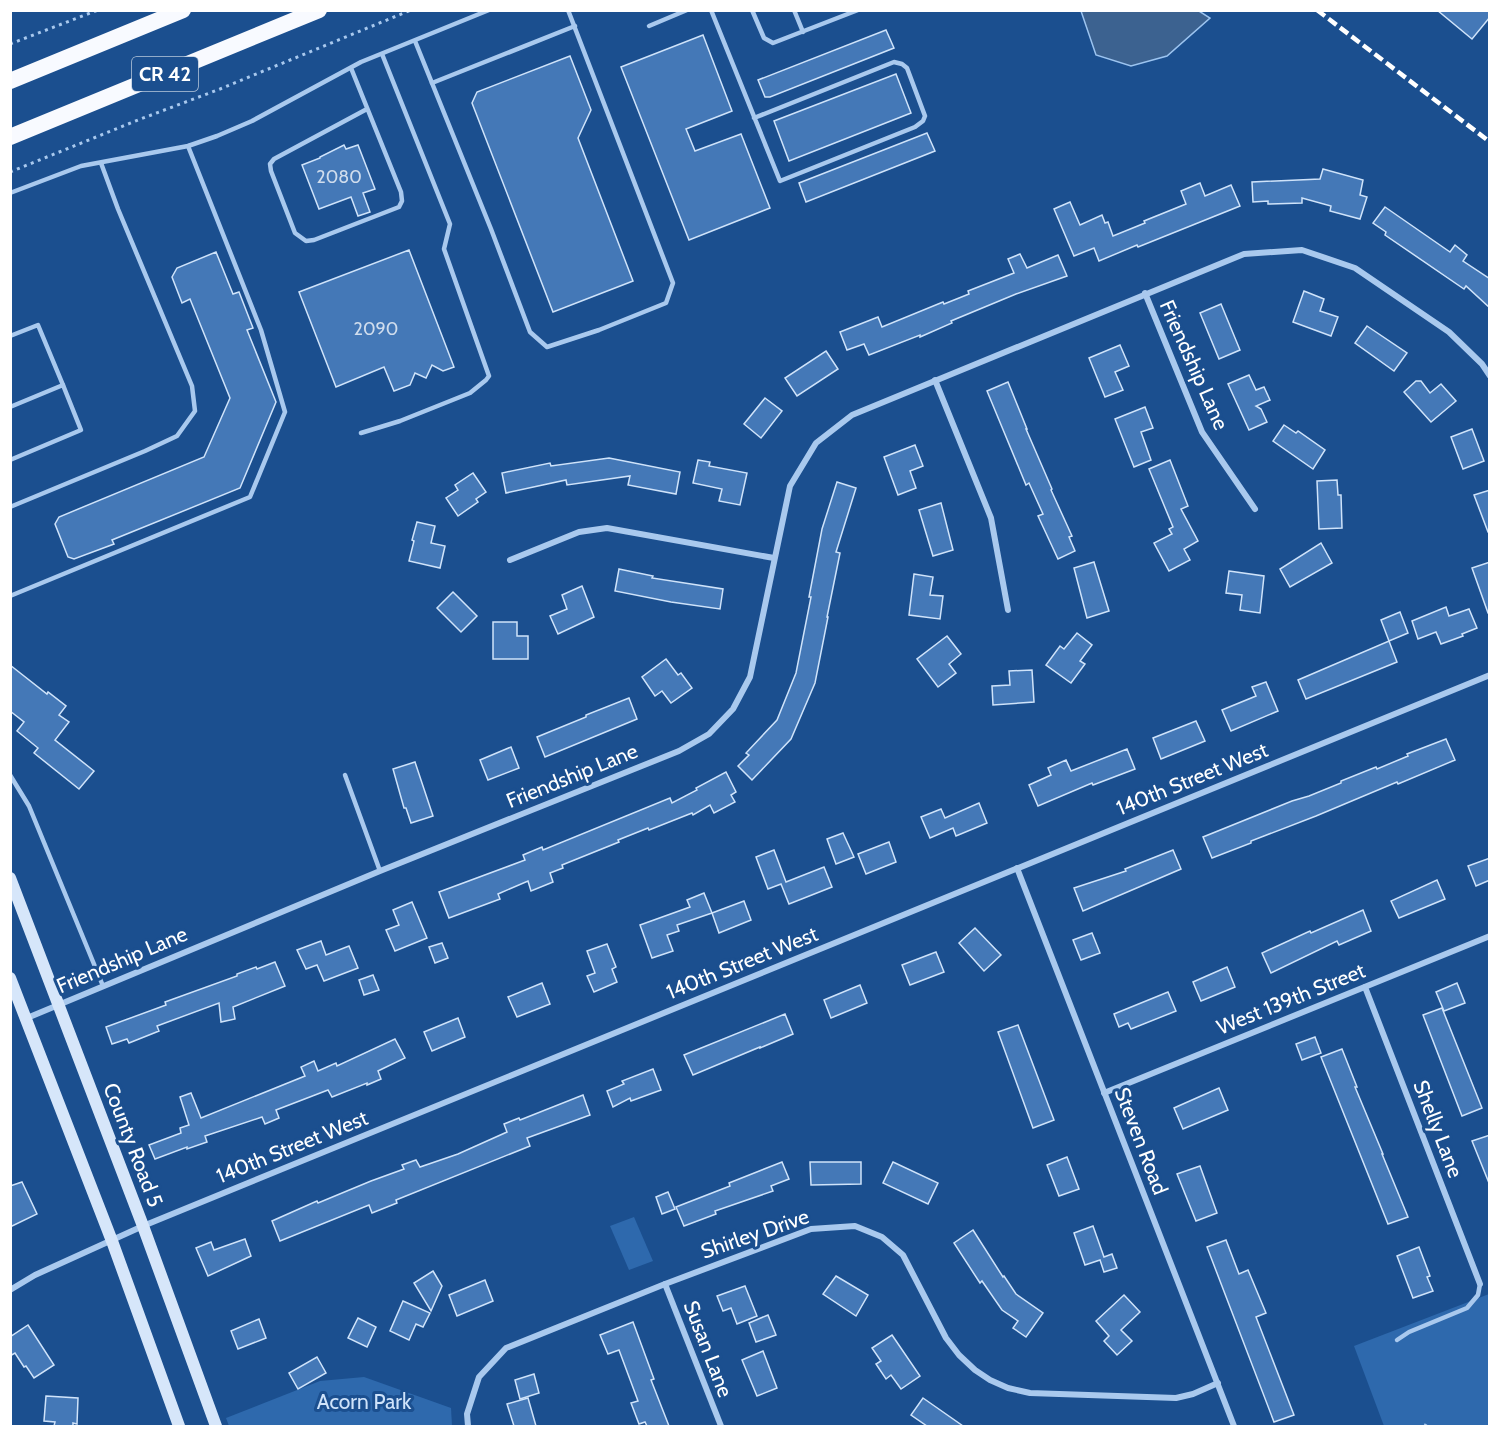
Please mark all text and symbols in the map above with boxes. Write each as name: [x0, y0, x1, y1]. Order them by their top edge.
road number: CR 42: [132, 57, 198, 91]
house number: 2080: [316, 166, 362, 188]
street label: Friendship Lane: [1155, 296, 1234, 434]
house number: 2090: [354, 318, 398, 340]
street label: 140th Street West: [1112, 737, 1271, 820]
street label: Friendship Lane: [503, 738, 641, 813]
street label: Friendship Lane: [53, 921, 191, 998]
street label: 140th Street West: [662, 921, 821, 1004]
street label: West 139th Street: [1213, 957, 1369, 1040]
street label: Shelly Lane: [1408, 1077, 1469, 1181]
street label: County Road 5: [98, 1079, 169, 1210]
street label: Steven Road: [1110, 1084, 1173, 1198]
street label: 140th Street West: [212, 1105, 371, 1188]
street label: Shirley Drive: [698, 1203, 812, 1264]
street label: Susan Lane: [679, 1297, 738, 1401]
park label: Acorn Park: [317, 1389, 412, 1414]

